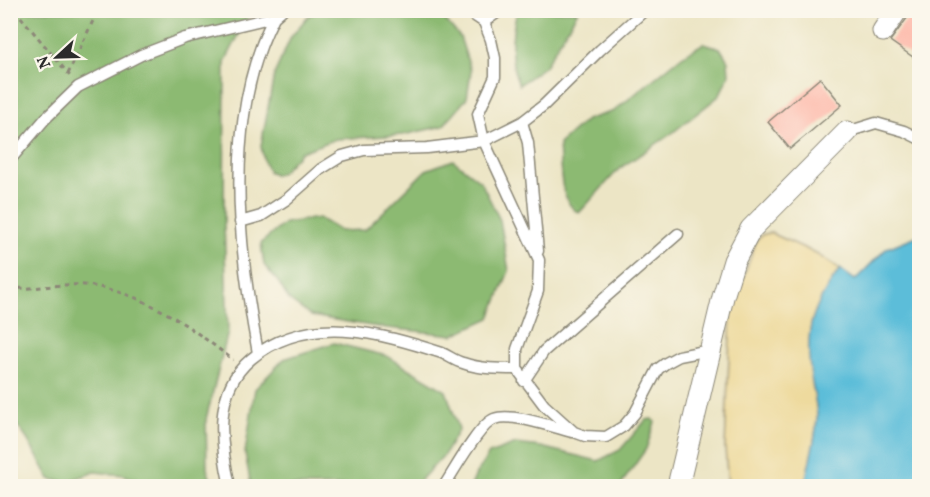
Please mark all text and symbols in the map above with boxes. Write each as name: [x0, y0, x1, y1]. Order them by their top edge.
north arrow: [27, 27, 87, 87]
text: N: [32, 52, 57, 71]

